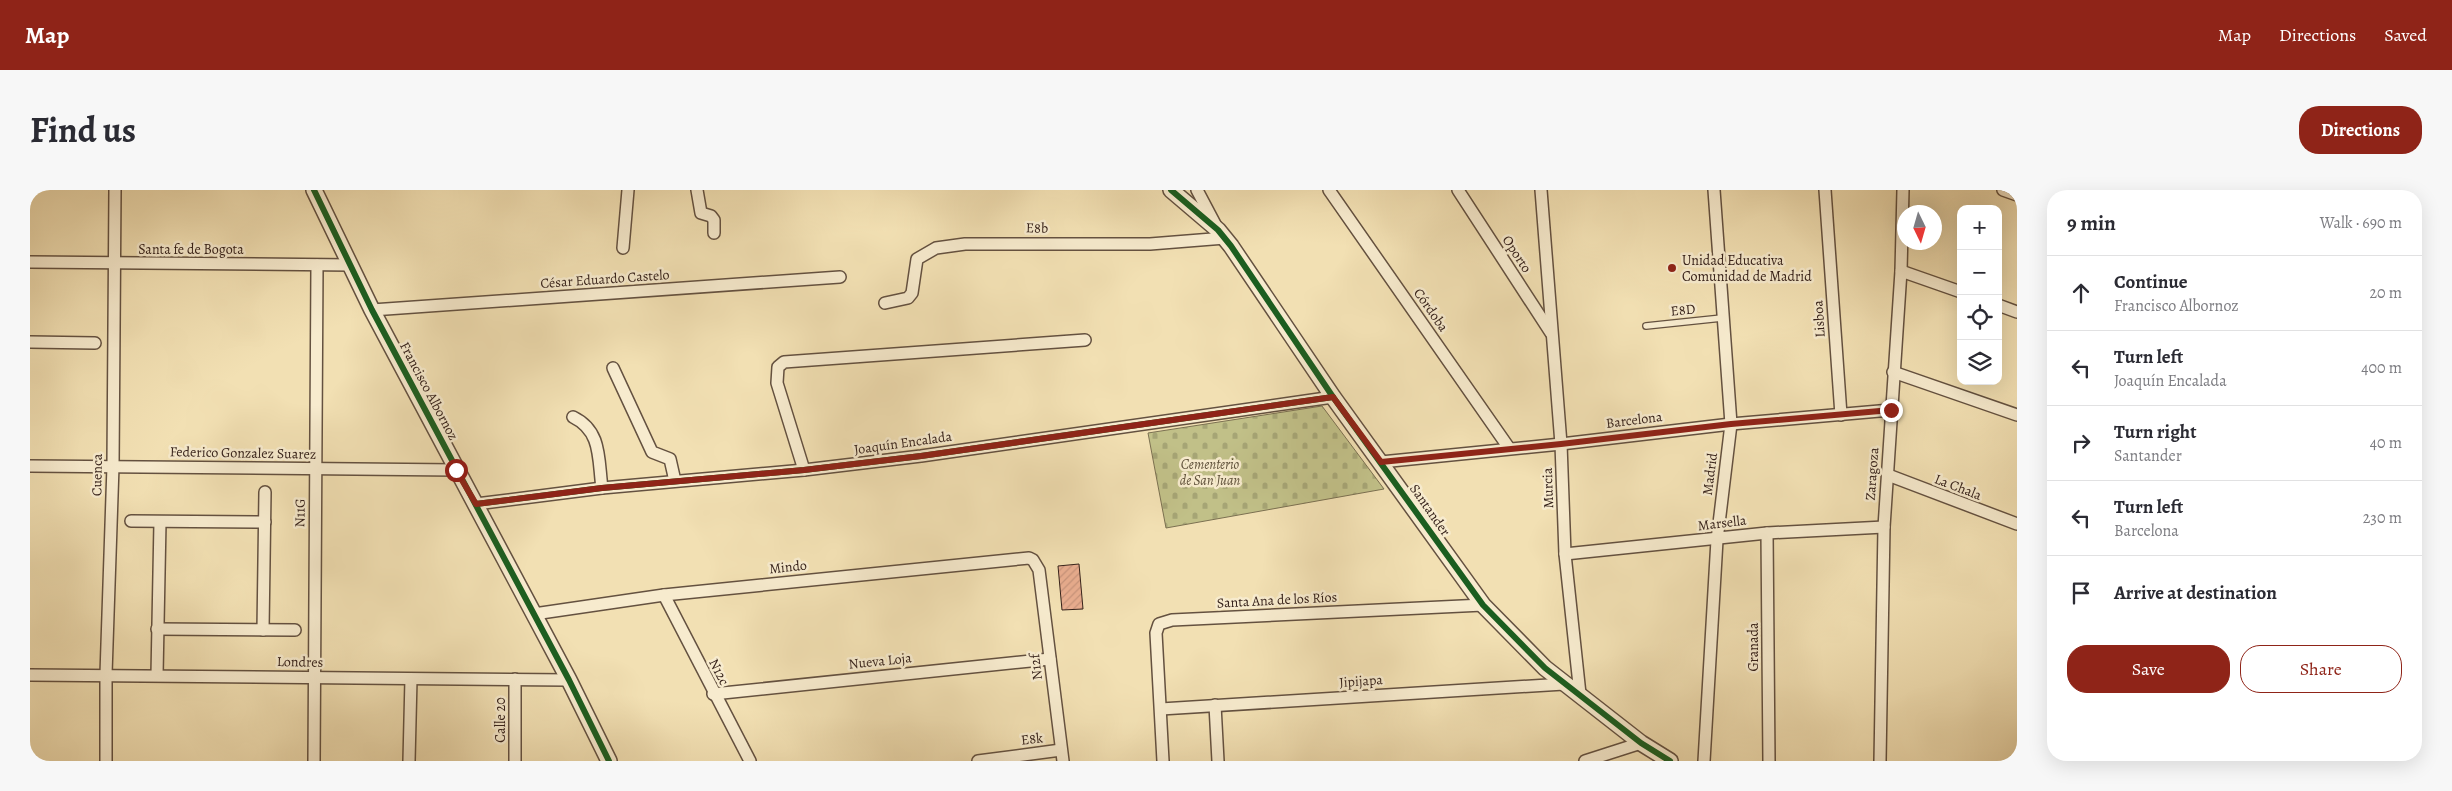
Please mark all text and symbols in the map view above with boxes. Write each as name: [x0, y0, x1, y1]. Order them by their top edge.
text: Map: [25, 19, 69, 51]
text: Map: [2218, 23, 2251, 47]
text: Directions: [2279, 23, 2356, 47]
text: Saved: [2384, 23, 2427, 47]
text: Find us: [30, 106, 136, 154]
button: Directions: [2299, 106, 2422, 154]
north arrow: [1897, 205, 1942, 250]
map controls: [1957, 205, 2002, 385]
button: +: [1957, 205, 2002, 250]
text: 9 min: [2067, 209, 2116, 237]
text: Walk · 690 m: [2320, 212, 2402, 234]
street label: E8b: [1026, 218, 1048, 238]
street label: Oporto: [1498, 232, 1536, 276]
street label: Santa fe de Bogota: [138, 240, 244, 259]
button: −: [1957, 250, 2002, 295]
place label: Unidad Educativa Comunidad de Madrid: [1682, 251, 1812, 286]
marker: Unidad Educativa Comunidad de Madrid: [1666, 262, 1678, 274]
street label: César Eduardo Castelo: [540, 265, 670, 293]
text: Continue: [2114, 269, 2188, 295]
icon: ahead: [2067, 279, 2095, 307]
text: 20 m: [2369, 282, 2402, 304]
street label: Córdoba: [1409, 285, 1453, 336]
button: locate: [1957, 295, 2002, 340]
text: Francisco Albornoz: [2114, 295, 2239, 317]
street label: E8D: [1670, 299, 1697, 321]
street label: Lisboa: [1808, 299, 1830, 338]
street label: Francisco Albornoz: [395, 338, 463, 444]
button: layers: [1957, 340, 2002, 385]
text: Turn left: [2114, 344, 2183, 370]
icon: left: [2067, 354, 2095, 382]
text: 400 m: [2361, 357, 2402, 379]
text: Joaquín Encalada: [2114, 370, 2227, 392]
route end: [1880, 399, 1903, 422]
street label: Barcelona: [1605, 407, 1664, 433]
text: Turn right: [2114, 419, 2196, 445]
street label: Joaquín Encalada: [853, 427, 954, 459]
icon: right: [2067, 429, 2095, 457]
text: 40 m: [2370, 432, 2402, 454]
street label: Federico Gonzalez Suarez: [170, 442, 316, 464]
text: Santander: [2114, 445, 2182, 467]
street label: Zaragoza: [1861, 446, 1883, 501]
street label: Madrid: [1698, 451, 1722, 496]
street label: Cuenca: [87, 453, 107, 496]
park label: Cementerio de San Juan: [1180, 455, 1240, 490]
route start: [445, 459, 468, 482]
street label: Murcia: [1538, 467, 1558, 509]
street label: La Chala: [1932, 469, 1985, 505]
street label: Santander: [1405, 480, 1455, 540]
text: Turn left: [2114, 494, 2183, 520]
street label: N11G: [290, 498, 310, 528]
icon: left: [2067, 504, 2095, 532]
text: 230 m: [2363, 507, 2402, 529]
street label: Marsella: [1697, 511, 1748, 535]
text: Barcelona: [2114, 520, 2179, 542]
street label: Mindo: [768, 556, 808, 578]
icon: arrive: [2067, 579, 2095, 607]
text: Arrive at destination: [2114, 580, 2277, 606]
street label: Santa Ana de los Ríos: [1216, 587, 1338, 613]
street label: Granada: [1744, 622, 1763, 672]
button: Save: [2067, 645, 2230, 693]
button: Share: [2240, 645, 2402, 693]
street label: Nueva Loja: [848, 648, 913, 674]
street label: N12f: [1025, 651, 1047, 681]
street label: Londres: [277, 652, 323, 672]
street label: N12c: [704, 655, 734, 689]
street label: Jipijapa: [1339, 670, 1384, 692]
street label: Calle 20: [491, 697, 510, 743]
street label: E8k: [1020, 728, 1044, 750]

